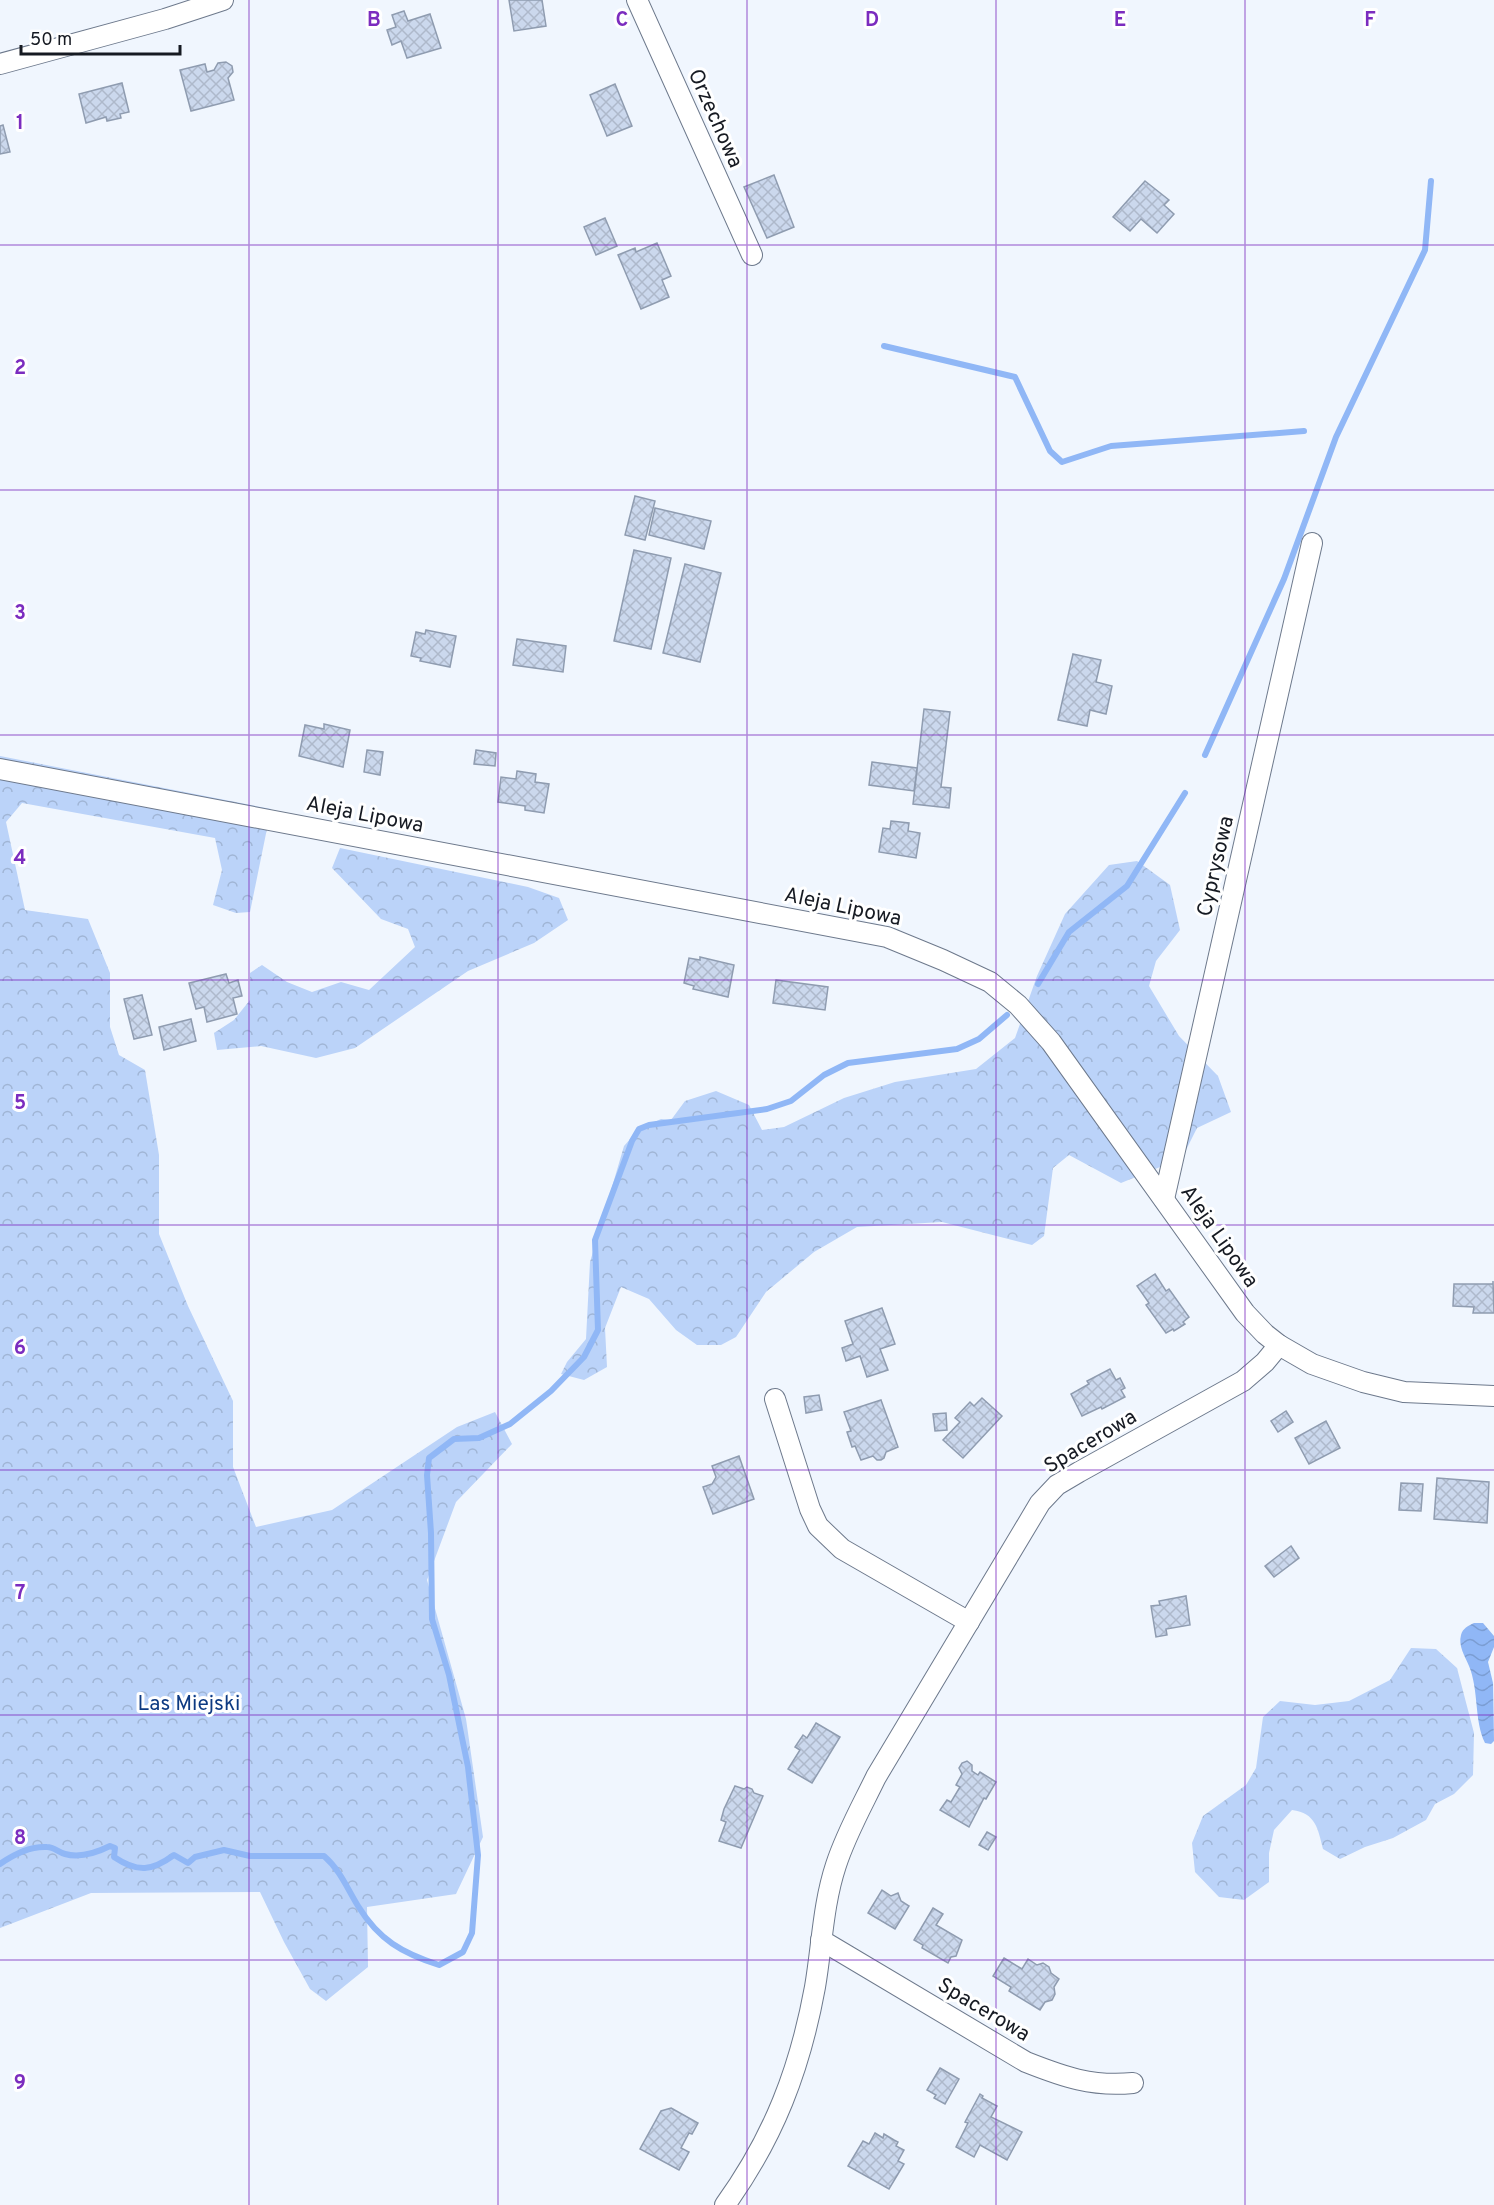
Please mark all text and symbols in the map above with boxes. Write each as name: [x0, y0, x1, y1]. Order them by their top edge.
text: B: [367, 8, 381, 34]
text: C: [616, 8, 628, 34]
text: D: [865, 8, 879, 34]
text: E: [1114, 8, 1126, 34]
text: F: [1364, 8, 1376, 34]
scale bar: [21, 18, 180, 56]
text: 50 m: [30, 29, 72, 52]
street label: Orzechowa: [681, 65, 748, 172]
text: 1: [16, 111, 24, 137]
text: 2: [14, 356, 26, 382]
text: 3: [14, 601, 26, 627]
street label: Aleja Lipowa: [304, 791, 426, 840]
street label: Cyprysowa: [1192, 813, 1241, 919]
text: 4: [14, 846, 26, 872]
street label: Aleja Lipowa: [782, 882, 904, 933]
text: 5: [14, 1091, 26, 1117]
street label: Aleja Lipowa: [1174, 1180, 1264, 1293]
text: 6: [14, 1336, 26, 1362]
street label: Spacerowa: [1040, 1404, 1142, 1480]
text: 7: [15, 1581, 25, 1607]
park label: Las Miejski: [138, 1691, 240, 1718]
text: 8: [14, 1826, 26, 1852]
street label: Spacerowa: [932, 1972, 1034, 2048]
text: 9: [14, 2071, 26, 2097]

